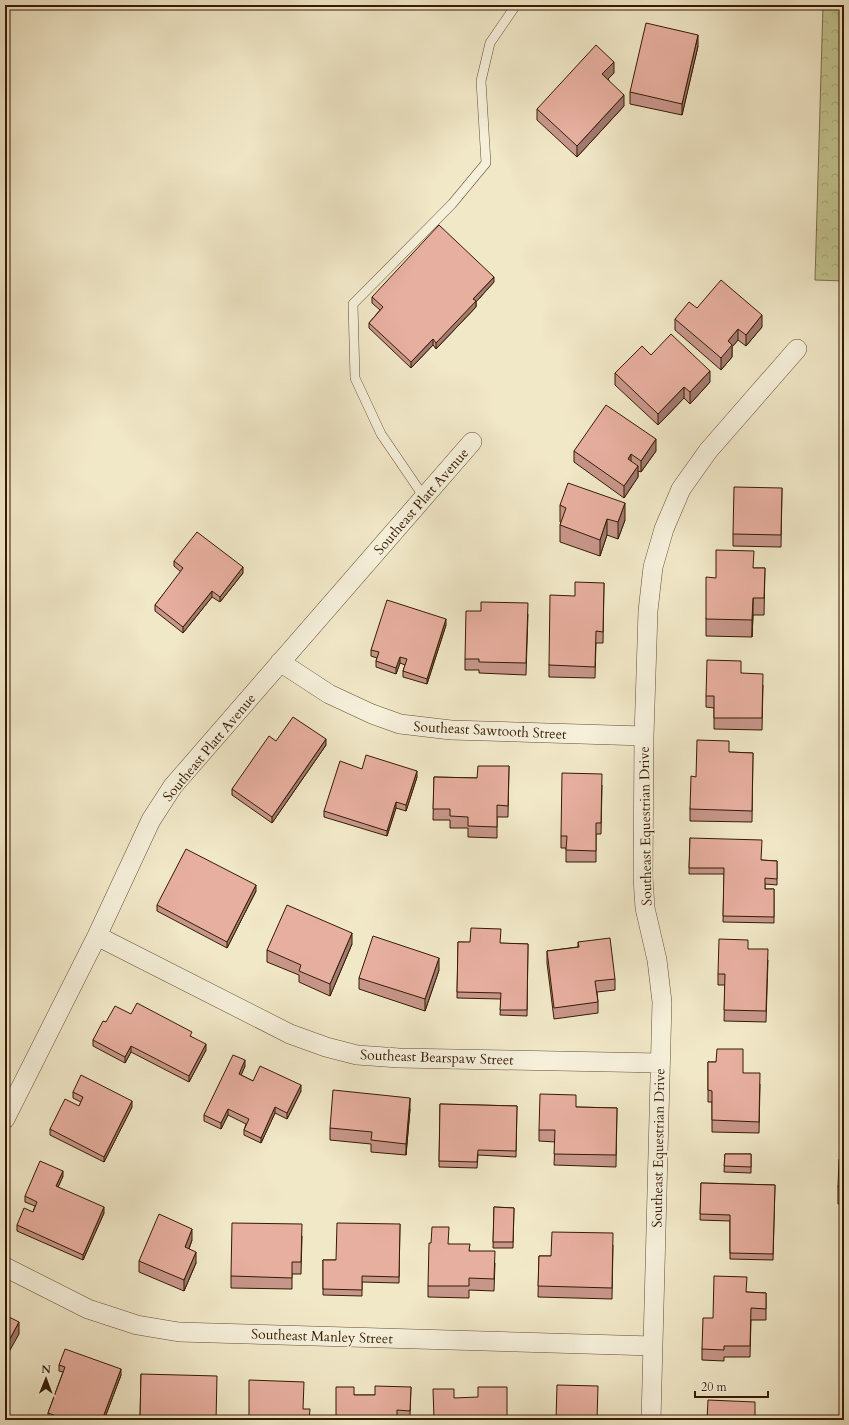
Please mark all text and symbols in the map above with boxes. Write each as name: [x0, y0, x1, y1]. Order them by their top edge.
street label: Southeast Platt Avenue: [370, 444, 473, 559]
street label: Southeast Platt Avenue: [159, 689, 260, 805]
street label: Southeast Sawtooth Street: [413, 717, 567, 744]
street label: Southeast Equestrian Drive: [635, 746, 656, 906]
street label: Southeast Bearspaw Street: [360, 1045, 515, 1070]
street label: Southeast Equestrian Drive: [648, 1068, 669, 1228]
street label: Southeast Manley Street: [251, 1325, 394, 1348]
north arrow: [26, 1359, 66, 1399]
text: N: [41, 1362, 52, 1377]
scale bar: [695, 1373, 768, 1399]
text: 20 m: [701, 1379, 728, 1395]

